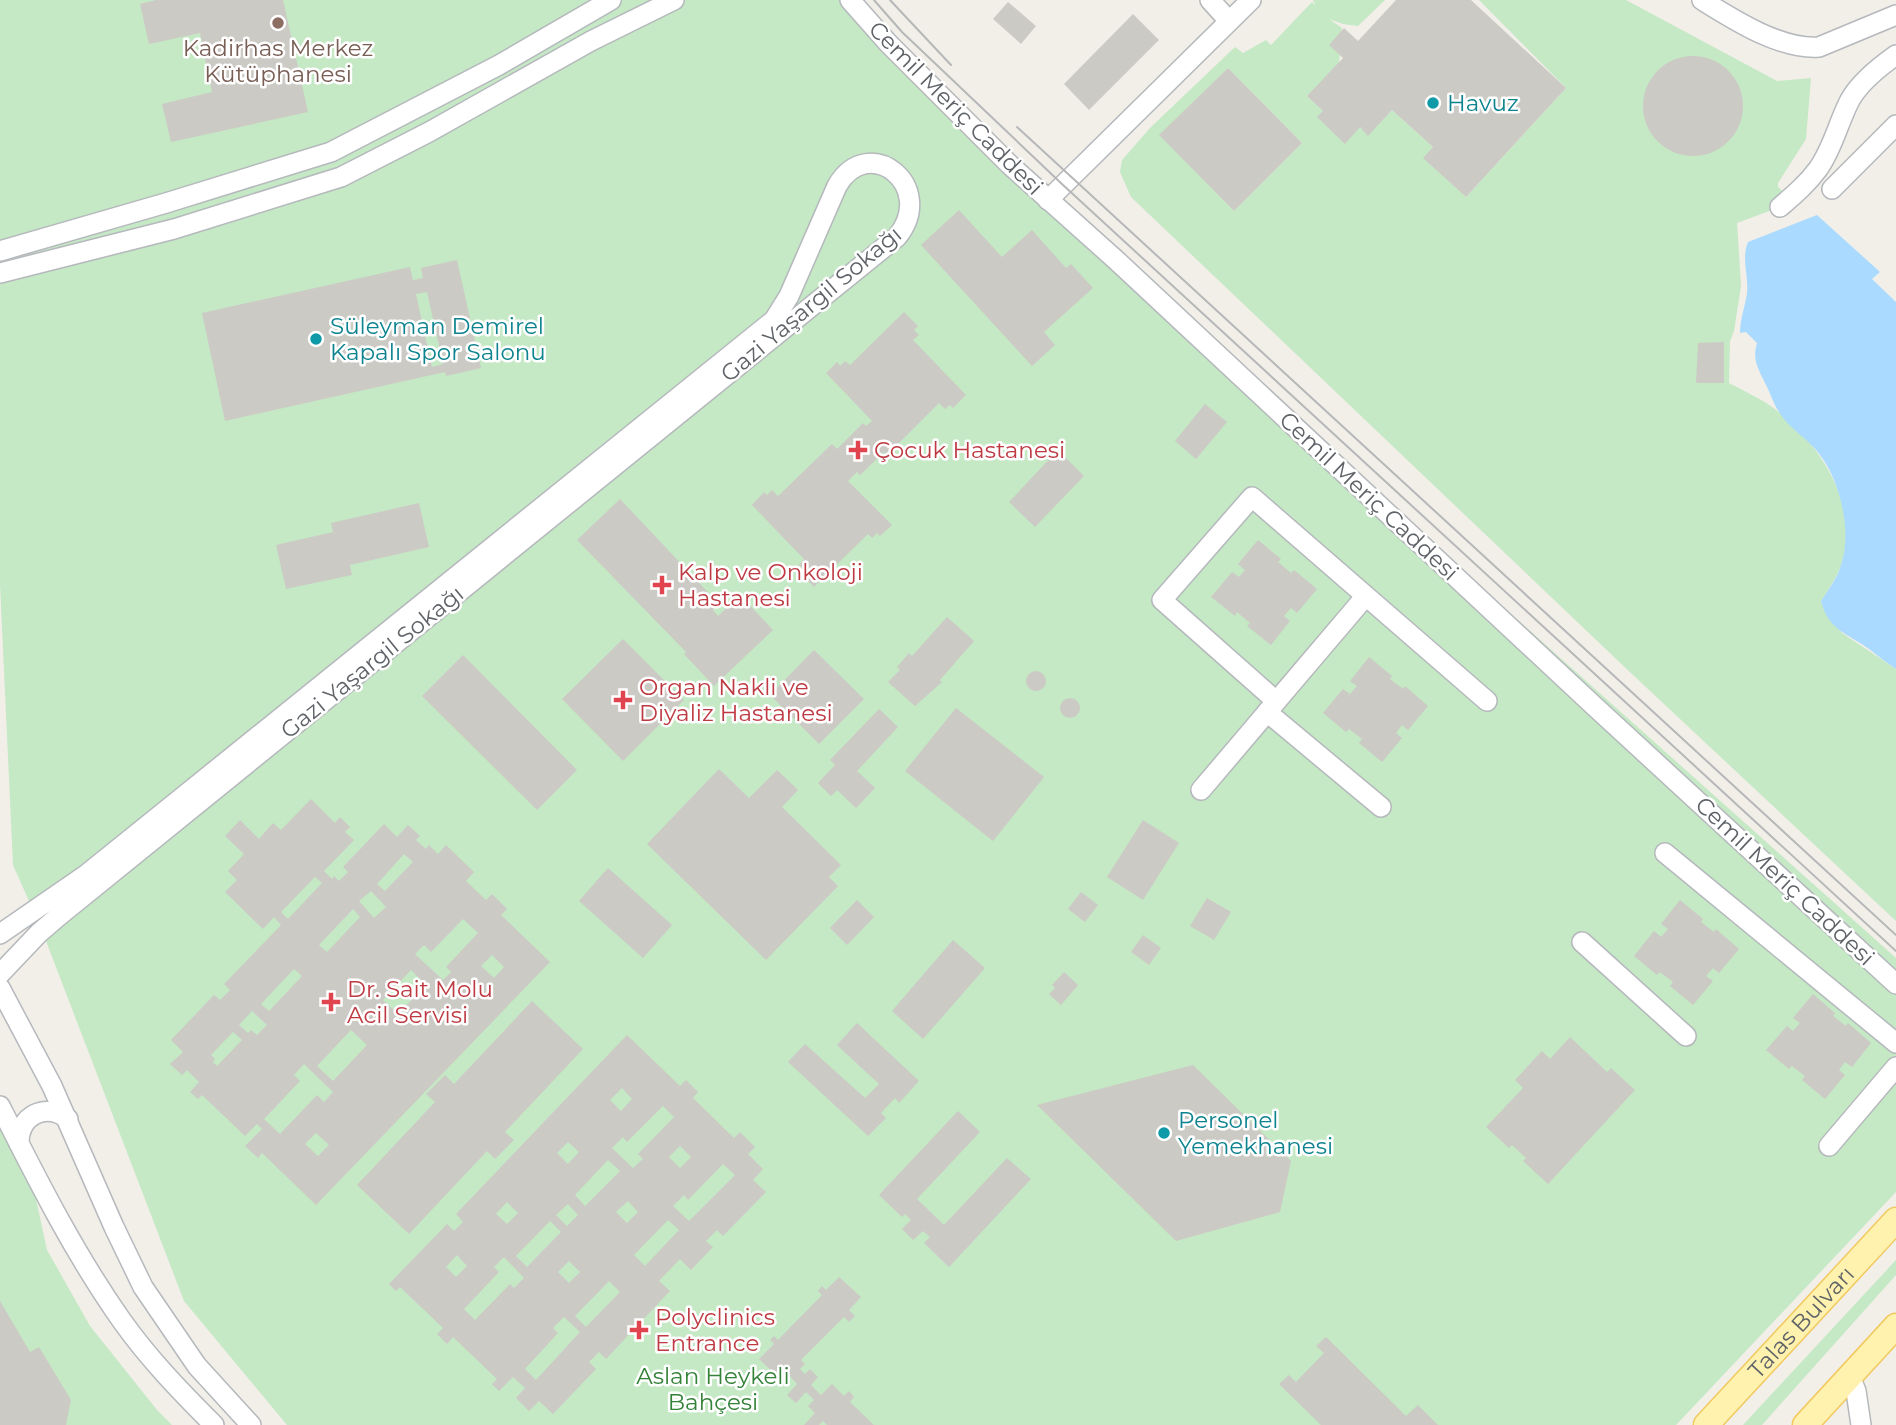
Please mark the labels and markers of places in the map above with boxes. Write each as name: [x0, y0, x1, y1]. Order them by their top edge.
marker: Kadirhas Merkez Kütüphanesi: [270, 15, 286, 31]
place label: Kadirhas Merkez Kütüphanesi: [183, 34, 373, 88]
place label: Havuz: [1447, 89, 1519, 117]
marker: Havuz: [1425, 95, 1441, 111]
place label: Süleyman Demirel Kapalı Spor Salonu: [330, 312, 546, 366]
marker: Süleyman Demirel Kapalı Spor Salonu: [308, 331, 324, 347]
place label: Çocuk Hastanesi: [874, 436, 1065, 464]
marker: Çocuk Hastanesi: [848, 440, 868, 460]
place label: Kalp ve Onkoloji Hastanesi: [678, 558, 863, 612]
marker: Kalp ve Onkoloji Hastanesi: [652, 575, 672, 595]
place label: Organ Nakli ve Diyaliz Hastanesi: [639, 673, 833, 727]
marker: Organ Nakli ve Diyaliz Hastanesi: [613, 690, 633, 710]
place label: Dr. Sait Molu Acil Servisi: [347, 975, 493, 1029]
marker: Dr. Sait Molu Acil Servisi: [321, 992, 341, 1012]
place label: Personel Yemekhanesi: [1178, 1106, 1333, 1160]
marker: Personel Yemekhanesi: [1156, 1125, 1172, 1141]
place label: Polyclinics Entrance: [655, 1303, 775, 1357]
marker: Polyclinics Entrance: [629, 1320, 649, 1340]

